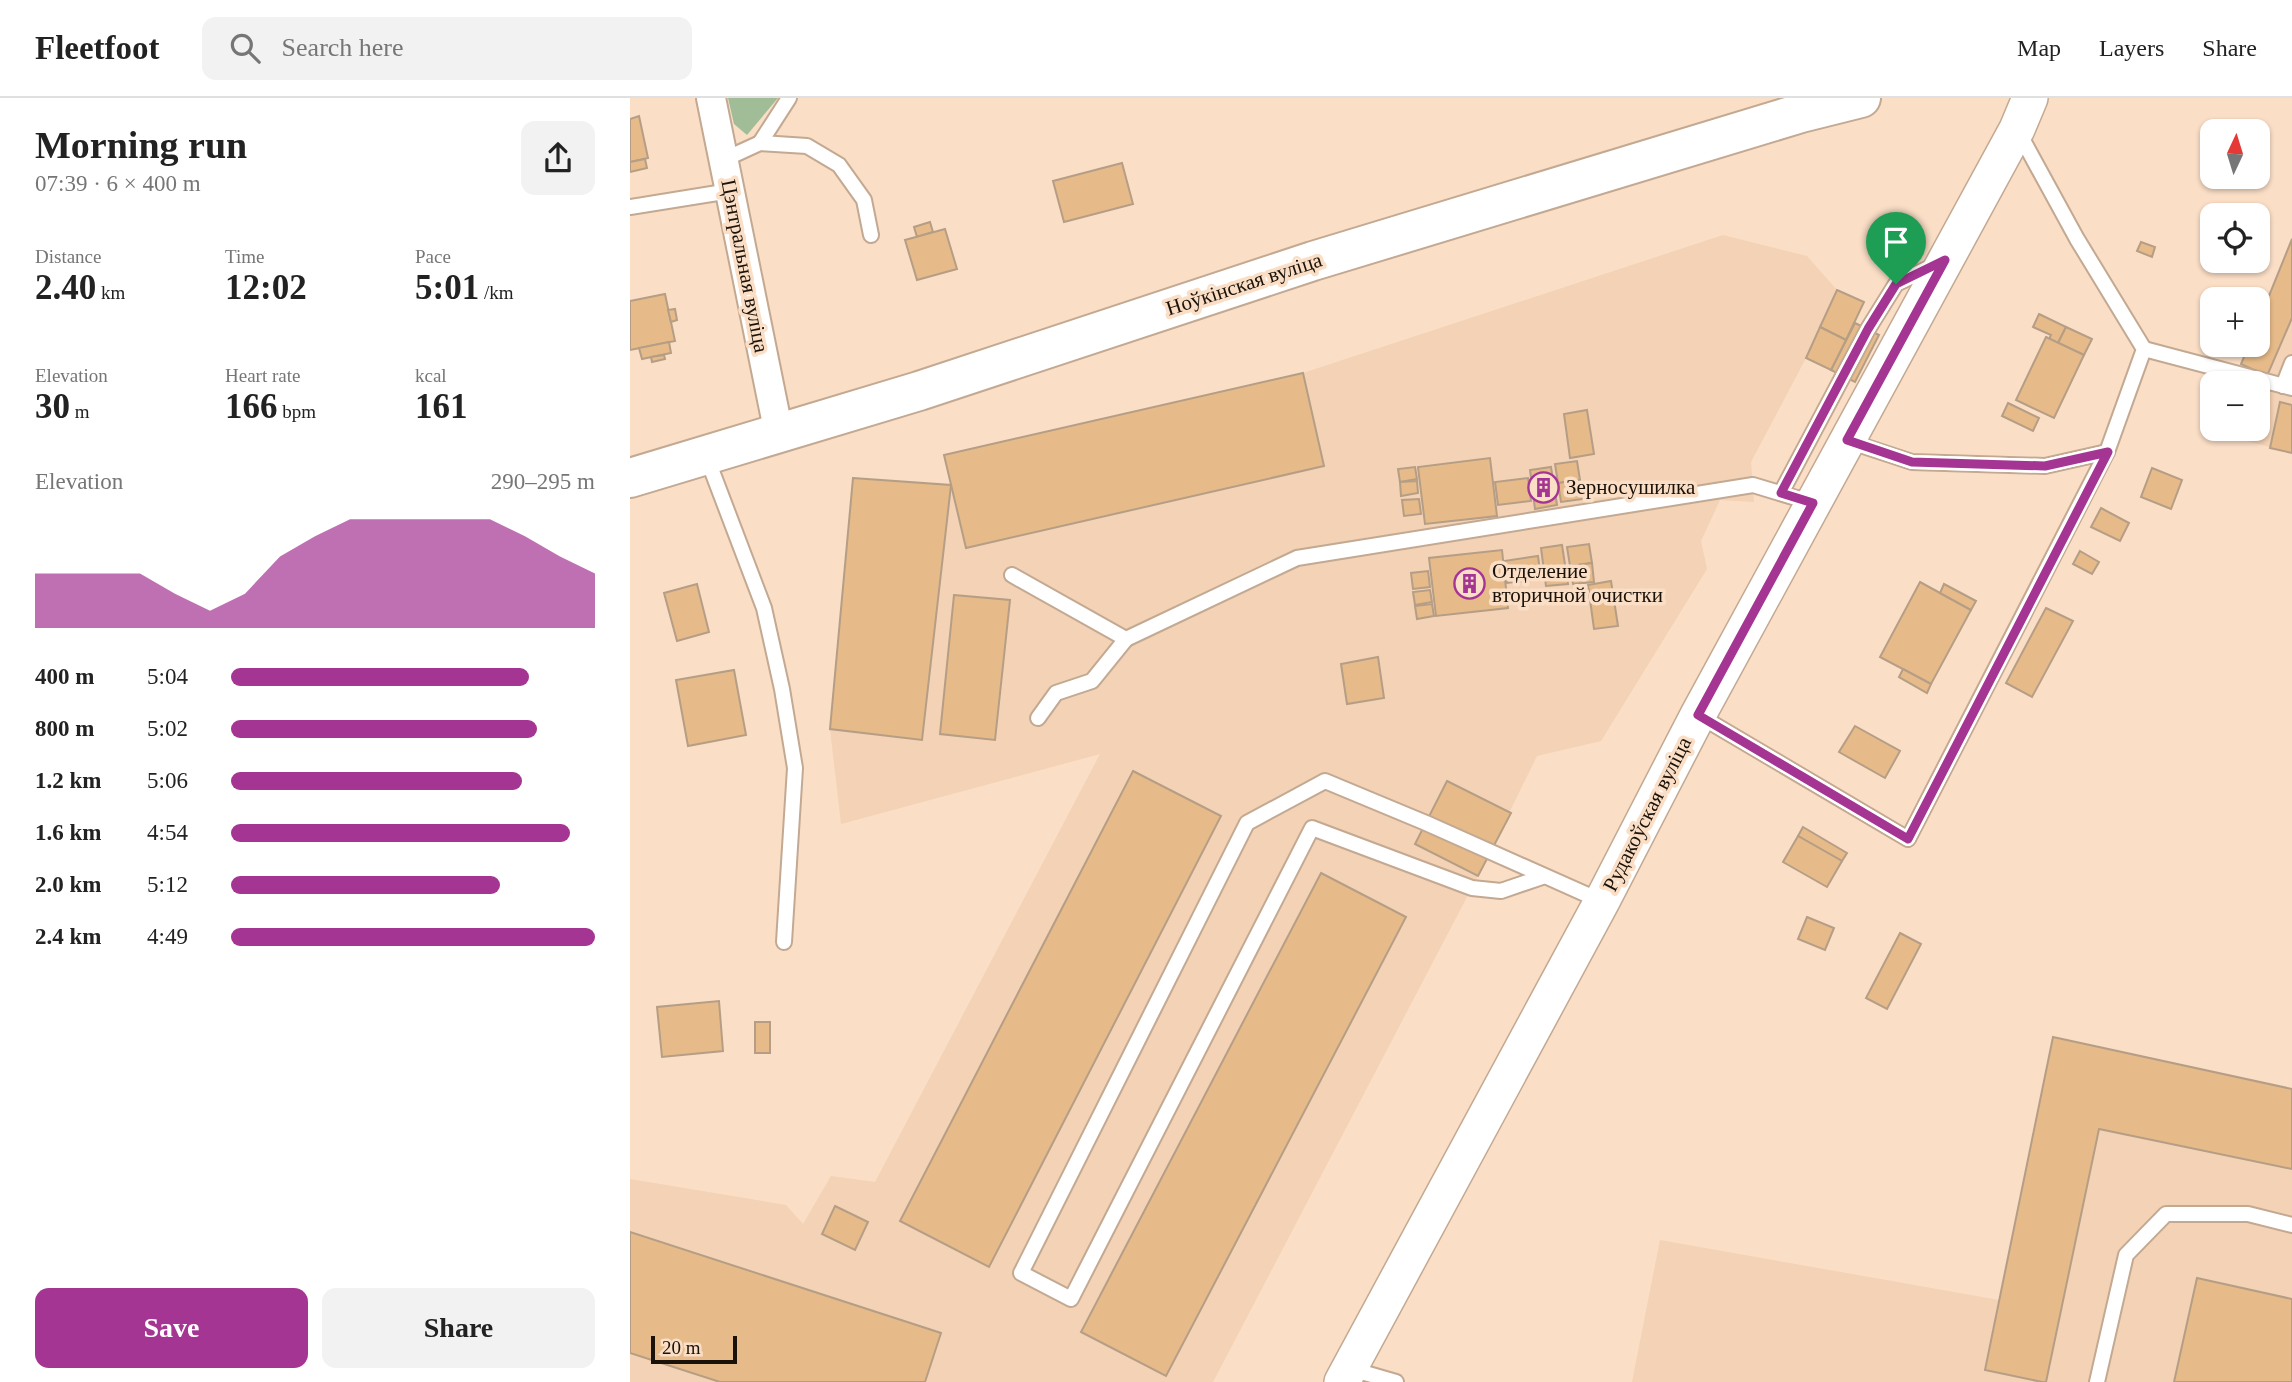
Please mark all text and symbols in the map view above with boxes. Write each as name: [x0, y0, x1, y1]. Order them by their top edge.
search box: [202, 17, 692, 80]
icon: search: [226, 29, 264, 67]
text: Fleetfoot: [35, 30, 160, 66]
text: Search here: [282, 33, 404, 62]
text: Map: [2017, 35, 2061, 61]
text: Layers: [2099, 35, 2164, 61]
text: Share: [2202, 35, 2257, 61]
north arrow: [2200, 119, 2270, 189]
map controls: [2200, 119, 2270, 441]
button: share: [521, 121, 595, 195]
text: Morning run: [35, 124, 247, 166]
text: 07:39 · 6 × 400 m: [35, 171, 201, 196]
street label: Цэнтральная вуліца: [716, 177, 774, 355]
button: locate: [2200, 203, 2270, 273]
pin: [1866, 212, 1926, 284]
icon: arrive: [1877, 223, 1915, 261]
text: Distance: [35, 246, 101, 267]
text: Time: [225, 246, 264, 267]
text: Pace: [415, 246, 451, 267]
street label: Ноўкінская вуліца: [1163, 247, 1326, 321]
text: 2.40: [35, 268, 96, 307]
text: 12:02: [225, 268, 307, 307]
text: 5:01: [415, 268, 479, 307]
text: km: [96, 282, 125, 303]
text: /km: [479, 282, 513, 303]
button: +: [2200, 287, 2270, 357]
text: Elevation: [35, 365, 108, 386]
text: Heart rate: [225, 365, 300, 386]
text: kcal: [415, 365, 447, 386]
button: −: [2200, 371, 2270, 441]
text: 30: [35, 387, 70, 426]
text: 166: [225, 387, 278, 426]
text: 161: [415, 387, 468, 426]
text: m: [70, 401, 90, 422]
text: bpm: [278, 401, 316, 422]
text: Elevation: [35, 469, 123, 494]
text: 290–295 m: [491, 469, 595, 494]
building icon: Зерносушилка: [1526, 470, 1560, 504]
place label: Зерносушилка: [1566, 475, 1696, 499]
place label: Отделение вторичной очистки: [1492, 559, 1663, 607]
building icon: Отделение вторичной очистки: [1452, 566, 1486, 600]
text: 400 m: [35, 664, 94, 689]
text: 5:04: [147, 664, 188, 689]
text: 800 m: [35, 716, 94, 741]
text: 5:02: [147, 716, 188, 741]
street label: Рудакоўская вуліца: [1598, 732, 1697, 895]
text: 1.2 km: [35, 768, 101, 793]
text: 5:06: [147, 768, 188, 793]
text: 1.6 km: [35, 820, 101, 845]
text: 4:54: [147, 820, 188, 845]
text: 2.0 km: [35, 872, 101, 897]
text: 5:12: [147, 872, 188, 897]
text: 2.4 km: [35, 924, 101, 949]
text: 4:49: [147, 924, 188, 949]
button: Save: [35, 1288, 308, 1368]
button: Share: [322, 1288, 595, 1368]
scale bar: [651, 1333, 737, 1365]
text: 20 m: [662, 1337, 701, 1358]

